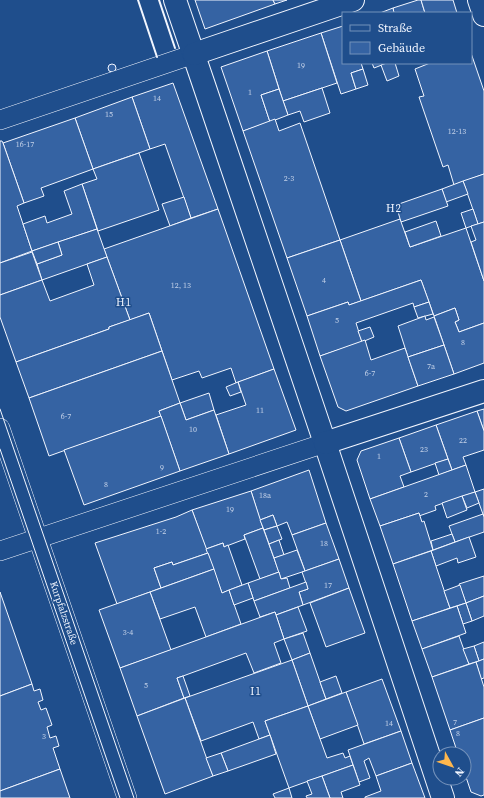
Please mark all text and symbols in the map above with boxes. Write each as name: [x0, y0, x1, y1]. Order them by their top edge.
legend: [342, 12, 472, 64]
text: Straße: [378, 20, 412, 36]
text: Gebäude: [378, 40, 425, 56]
house number: 19: [297, 60, 305, 71]
house number: 1: [248, 87, 252, 98]
house number: 14: [153, 93, 161, 104]
house number: 15: [105, 109, 113, 120]
house number: 12-13: [448, 126, 466, 137]
house number: 16-17: [16, 139, 34, 150]
house number: 2-3: [284, 173, 294, 184]
district label: H2: [386, 201, 402, 216]
house number: 4: [322, 275, 326, 286]
house number: 12, 13: [171, 280, 191, 291]
district label: H1: [116, 295, 132, 310]
house number: 5: [335, 315, 339, 326]
house number: 8: [461, 337, 465, 348]
house number: 7a: [427, 361, 436, 372]
house number: 6-7: [365, 368, 375, 379]
house number: 11: [256, 405, 264, 416]
house number: 6-7: [61, 411, 71, 422]
house number: 10: [189, 424, 197, 435]
house number: 22: [459, 435, 467, 446]
house number: 23: [420, 444, 428, 455]
house number: 1: [377, 451, 381, 462]
house number: 9: [160, 462, 164, 473]
house number: 8: [104, 479, 108, 490]
house number: 2: [424, 489, 428, 500]
house number: 18a: [259, 490, 272, 501]
house number: 19: [226, 504, 234, 515]
house number: 1-2: [156, 526, 166, 537]
house number: 18: [320, 538, 328, 549]
street label: Kurpfalzstraße: [47, 580, 81, 646]
house number: 17: [324, 580, 332, 591]
house number: 3-4: [123, 627, 133, 638]
house number: 5: [144, 680, 148, 691]
district label: I1: [250, 684, 262, 699]
house number: 7: [453, 717, 457, 728]
house number: 14: [385, 718, 393, 729]
house number: 8: [456, 728, 460, 739]
house number: 3: [42, 731, 46, 742]
north arrow: [432, 746, 472, 786]
text: N: [451, 764, 468, 780]

